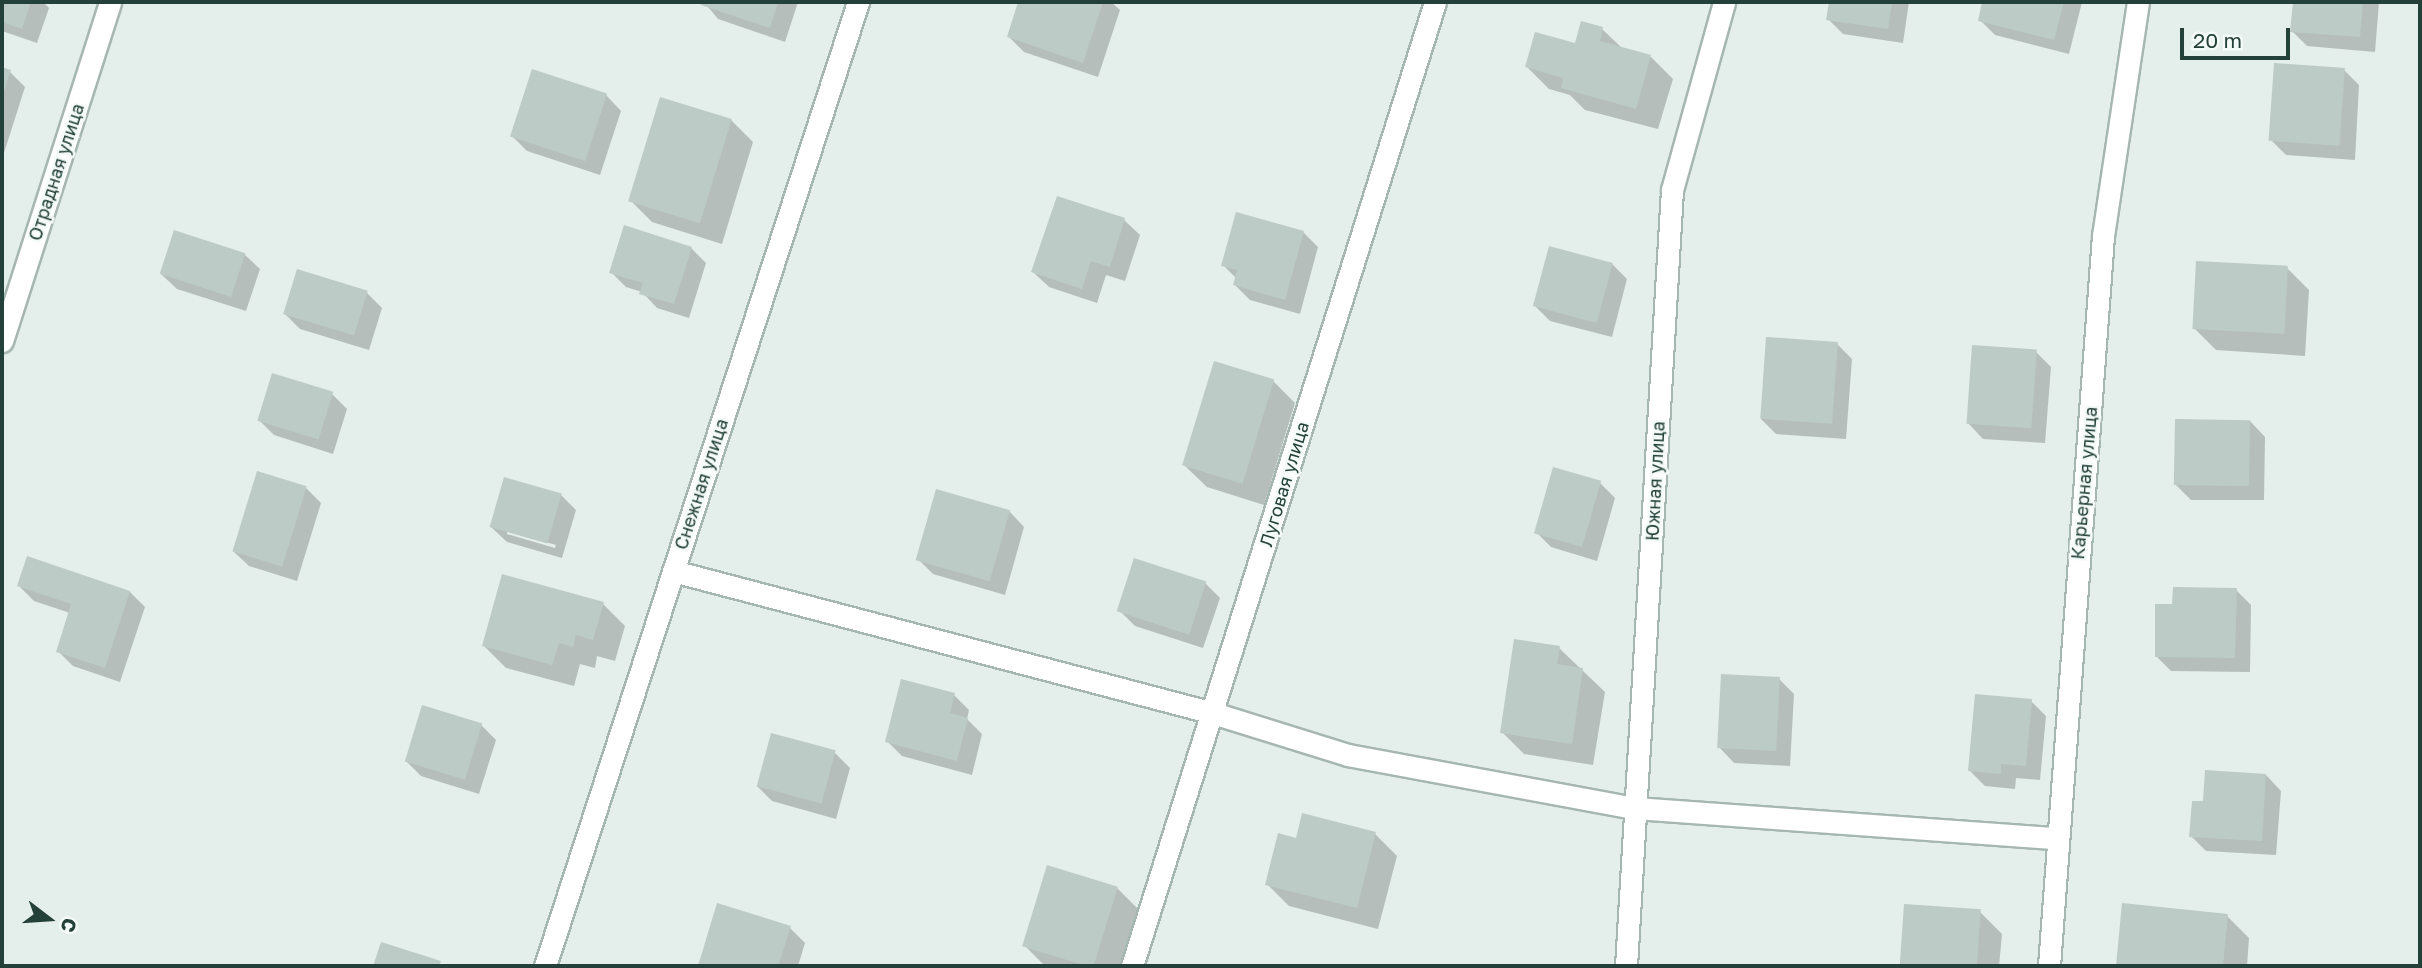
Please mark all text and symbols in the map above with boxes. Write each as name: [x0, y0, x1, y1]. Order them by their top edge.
scale bar: [2184, 14, 2294, 58]
text: 20 m: [2193, 27, 2242, 53]
street label: Отрадная улица: [24, 101, 88, 243]
street label: Карьерная улица: [2067, 406, 2101, 560]
street label: Снежная улица: [670, 416, 732, 552]
street label: Луговая улица: [1255, 419, 1313, 549]
street label: Южная улица: [1641, 421, 1669, 541]
north arrow: [14, 884, 84, 954]
text: С: [57, 915, 83, 935]

